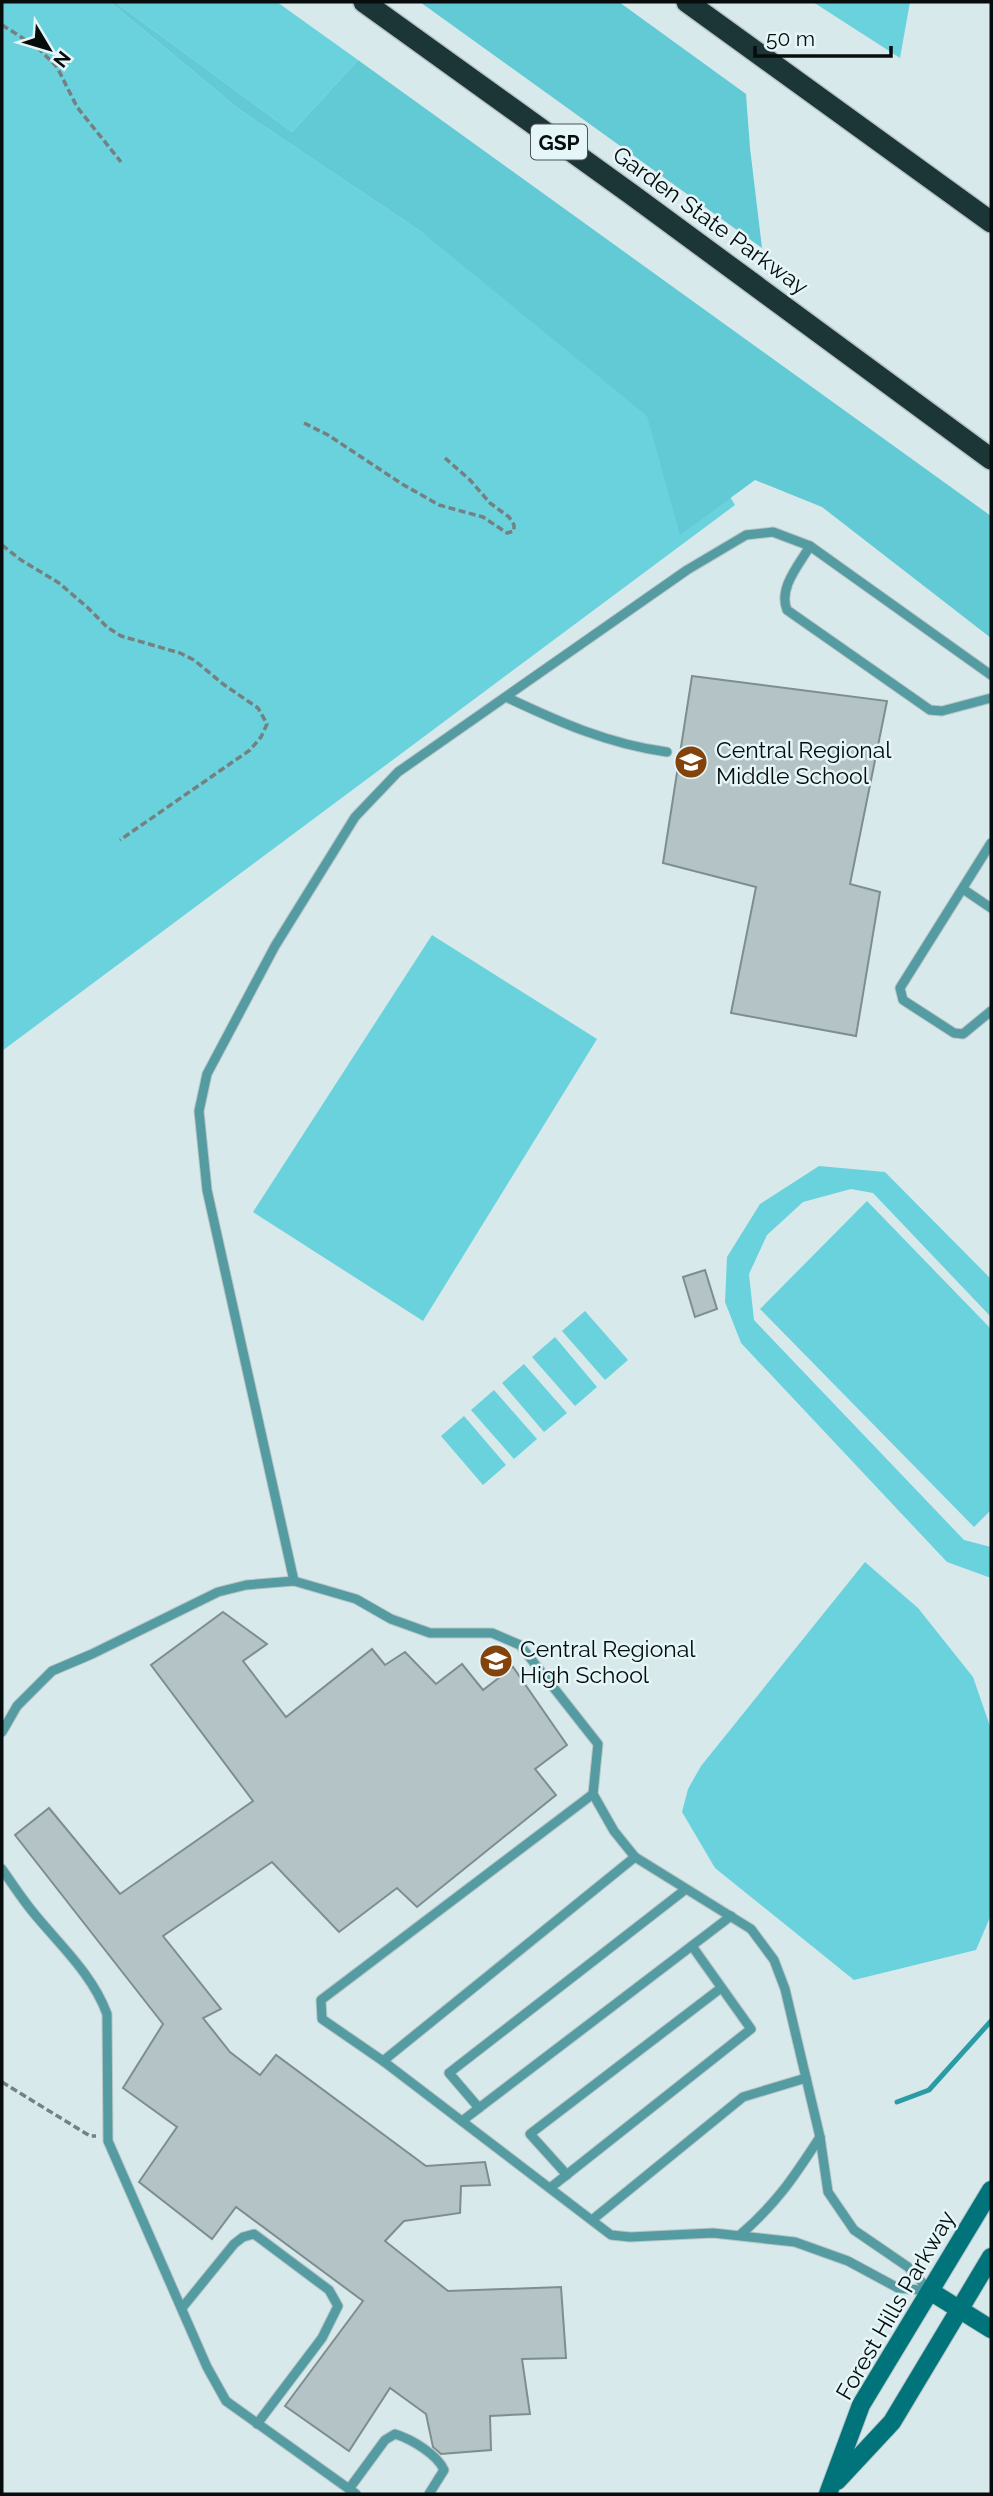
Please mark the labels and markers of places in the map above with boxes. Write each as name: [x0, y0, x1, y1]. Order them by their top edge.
place label: Central Regional Middle School: [716, 736, 892, 789]
school or university icon: Central Regional Middle School: [672, 743, 710, 781]
place label: Central Regional High School: [520, 1635, 696, 1688]
school or university icon: Central Regional High School: [477, 1642, 515, 1680]

